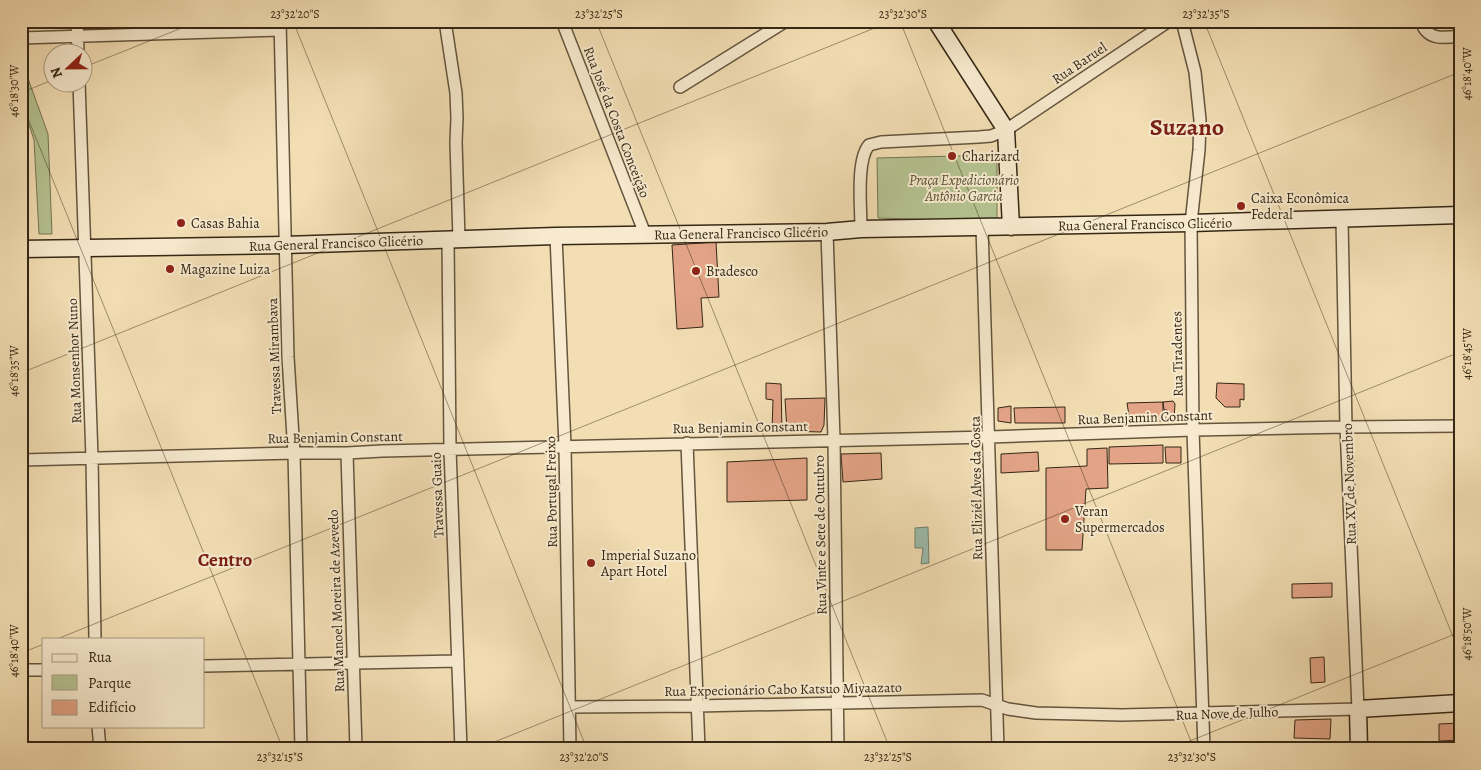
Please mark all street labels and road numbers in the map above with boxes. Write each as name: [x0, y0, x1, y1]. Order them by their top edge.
street label: Rua Baruel: [1048, 38, 1111, 89]
street label: Rua José da Costa Conceição: [579, 44, 654, 201]
street label: Rua General Francisco Glicério: [1058, 213, 1232, 236]
street label: Rua General Francisco Glicério: [654, 222, 828, 245]
street label: Rua General Francisco Glicério: [249, 231, 423, 256]
street label: Travessa Mirambava: [263, 297, 286, 415]
street label: Rua Monsenhor Nuno: [63, 298, 86, 424]
street label: Rua Tiradentes: [1167, 311, 1188, 397]
street label: Rua Benjamin Constant: [1077, 406, 1213, 429]
street label: Rua Eliziél Alves da Costa: [966, 415, 987, 560]
street label: Rua Benjamin Constant: [672, 417, 808, 438]
street label: Rua XV de Novembro: [1338, 423, 1361, 545]
street label: Rua Benjamin Constant: [267, 427, 403, 448]
street label: Rua Portugal Freixo: [541, 436, 562, 548]
street label: Travessa Guaio: [427, 452, 448, 538]
street label: Rua Vinte e Sete de Outubro: [810, 455, 831, 615]
street label: Rua Manoel Moreira de Azevedo: [324, 509, 349, 693]
street label: Rua Expecionário Cabo Katsuo Miyaazato: [664, 678, 902, 701]
street label: Rua Nove de Julho: [1175, 702, 1279, 725]

